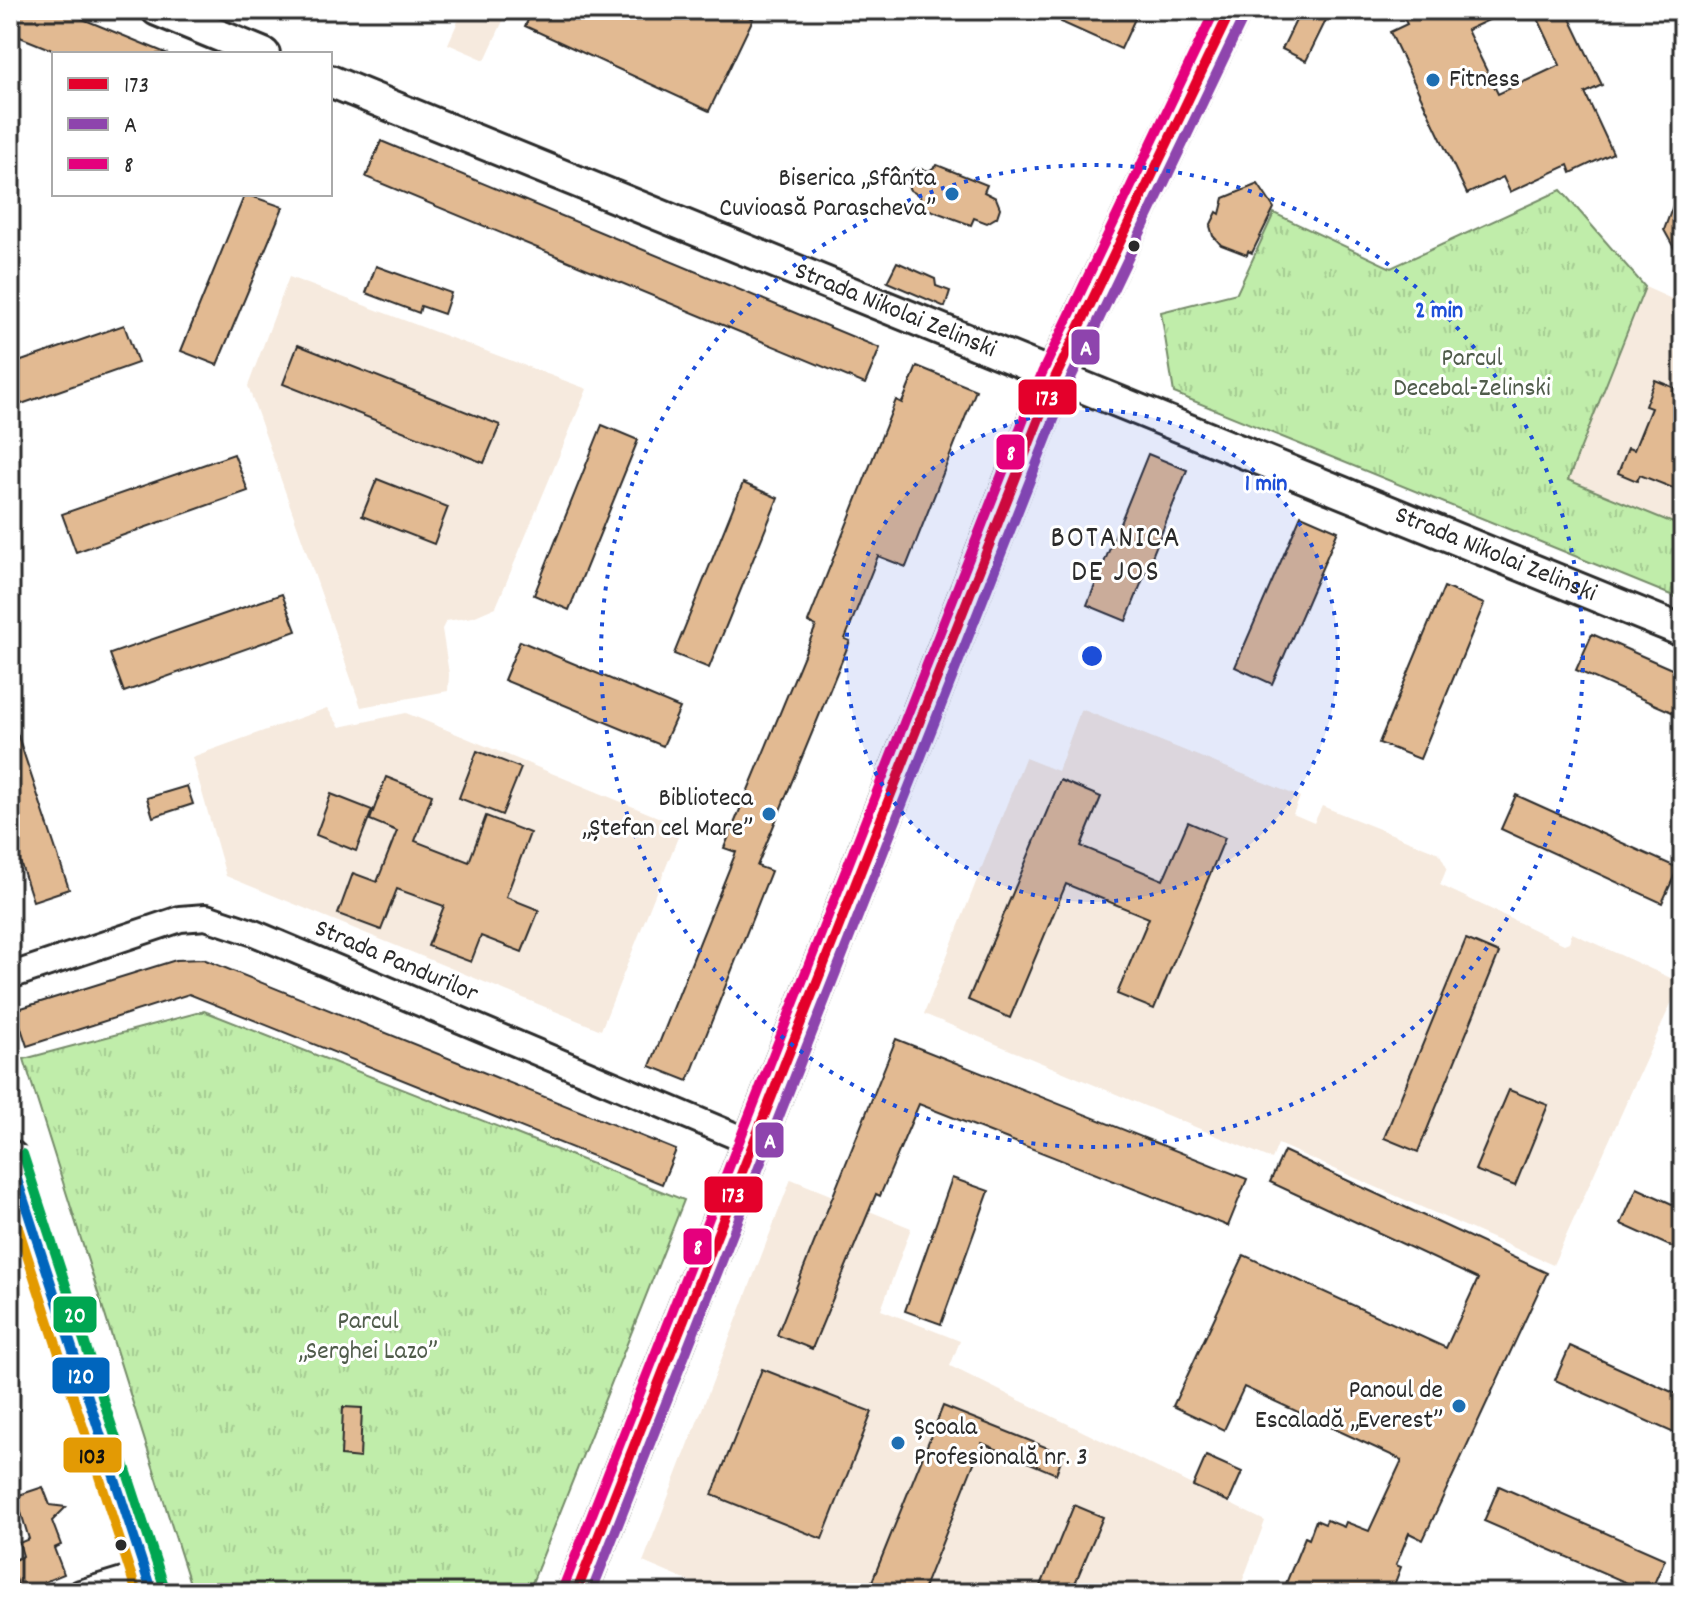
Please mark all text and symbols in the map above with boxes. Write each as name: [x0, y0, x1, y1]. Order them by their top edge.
legend: [52, 52, 332, 196]
place label: Fitness: [1449, 62, 1520, 99]
text: 173: [124, 70, 149, 104]
marker: Fitness: [1424, 71, 1442, 89]
text: A: [124, 110, 137, 144]
text: 8: [124, 150, 134, 184]
place label: Biserica „Sfânta Cuvioasă Parascheva”: [719, 161, 937, 228]
marker: Biserica „Sfânta Cuvioasă Parascheva”: [943, 185, 961, 203]
unlabelled marker: [1126, 238, 1142, 254]
street label: Strada Nikolai Zelinski: [789, 253, 1002, 368]
text: 2 min: [1415, 295, 1463, 329]
line badge: A: [1070, 328, 1101, 366]
text: A: [1080, 335, 1092, 366]
park label: Parcul Decebal-Zelinski: [1393, 341, 1551, 408]
line badge: 173: [1017, 378, 1078, 416]
text: 173: [1035, 385, 1059, 416]
line badge: 8: [995, 433, 1026, 471]
text: 8: [1007, 440, 1016, 471]
text: 1 min: [1245, 468, 1287, 502]
street label: Strada Nikolai Zelinski: [1389, 497, 1602, 612]
district label: BOTANICA DE JOS: [1050, 519, 1182, 596]
centre of rings: [1078, 642, 1106, 670]
place label: Biblioteca „Ștefan cel Mare”: [582, 781, 754, 848]
marker: Biblioteca „Ștefan cel Mare”: [760, 805, 778, 823]
street label: Strada Pandurilor: [308, 911, 484, 1013]
line badge: A: [754, 1121, 785, 1159]
text: A: [764, 1128, 776, 1159]
line badge: 173: [703, 1175, 764, 1214]
text: 173: [721, 1182, 745, 1213]
line badge: 8: [682, 1227, 713, 1266]
text: 8: [694, 1234, 703, 1265]
line badge: 20: [52, 1295, 98, 1334]
text: 20: [64, 1302, 86, 1333]
park label: Parcul „Serghei Lazo”: [298, 1304, 438, 1371]
line badge: 120: [51, 1356, 111, 1395]
text: 120: [68, 1363, 94, 1394]
place label: Panoul de Escaladă „Everest”: [1255, 1373, 1443, 1440]
marker: Panoul de Escaladă „Everest”: [1450, 1397, 1468, 1415]
place label: Școala Profesională nr. 3: [914, 1410, 1088, 1477]
marker: Școala Profesională nr. 3: [889, 1434, 907, 1452]
line badge: 103: [62, 1436, 123, 1474]
text: 103: [79, 1443, 105, 1474]
unlabelled marker: [113, 1537, 129, 1553]

